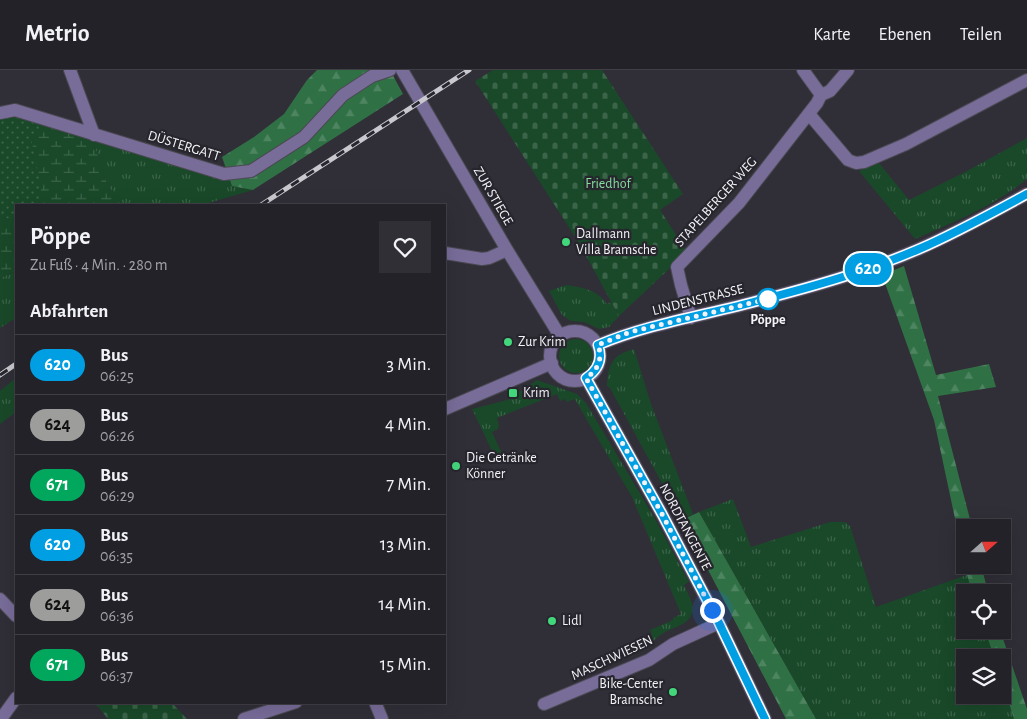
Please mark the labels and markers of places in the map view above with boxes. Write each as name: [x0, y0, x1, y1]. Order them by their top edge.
place label: Dallmann Villa Bramsche: [576, 227, 657, 257]
marker: Dallmann Villa Bramsche: [560, 236, 572, 248]
marker: Pöppe: [757, 288, 779, 310]
place label: Pöppe: [750, 313, 786, 327]
place label: Zur Krim: [518, 335, 566, 349]
marker: Zur Krim: [502, 336, 514, 348]
place label: Krim: [523, 386, 550, 400]
marker: Krim: [507, 387, 519, 399]
place label: Die Getränke Könner: [466, 451, 537, 481]
marker: Die Getränke Könner: [450, 460, 462, 472]
place label: Lidl: [562, 614, 582, 628]
marker: Lidl: [546, 615, 558, 627]
place label: Bike-Center Bramsche: [599, 677, 663, 707]
marker: Bike-Center Bramsche: [667, 686, 679, 698]

